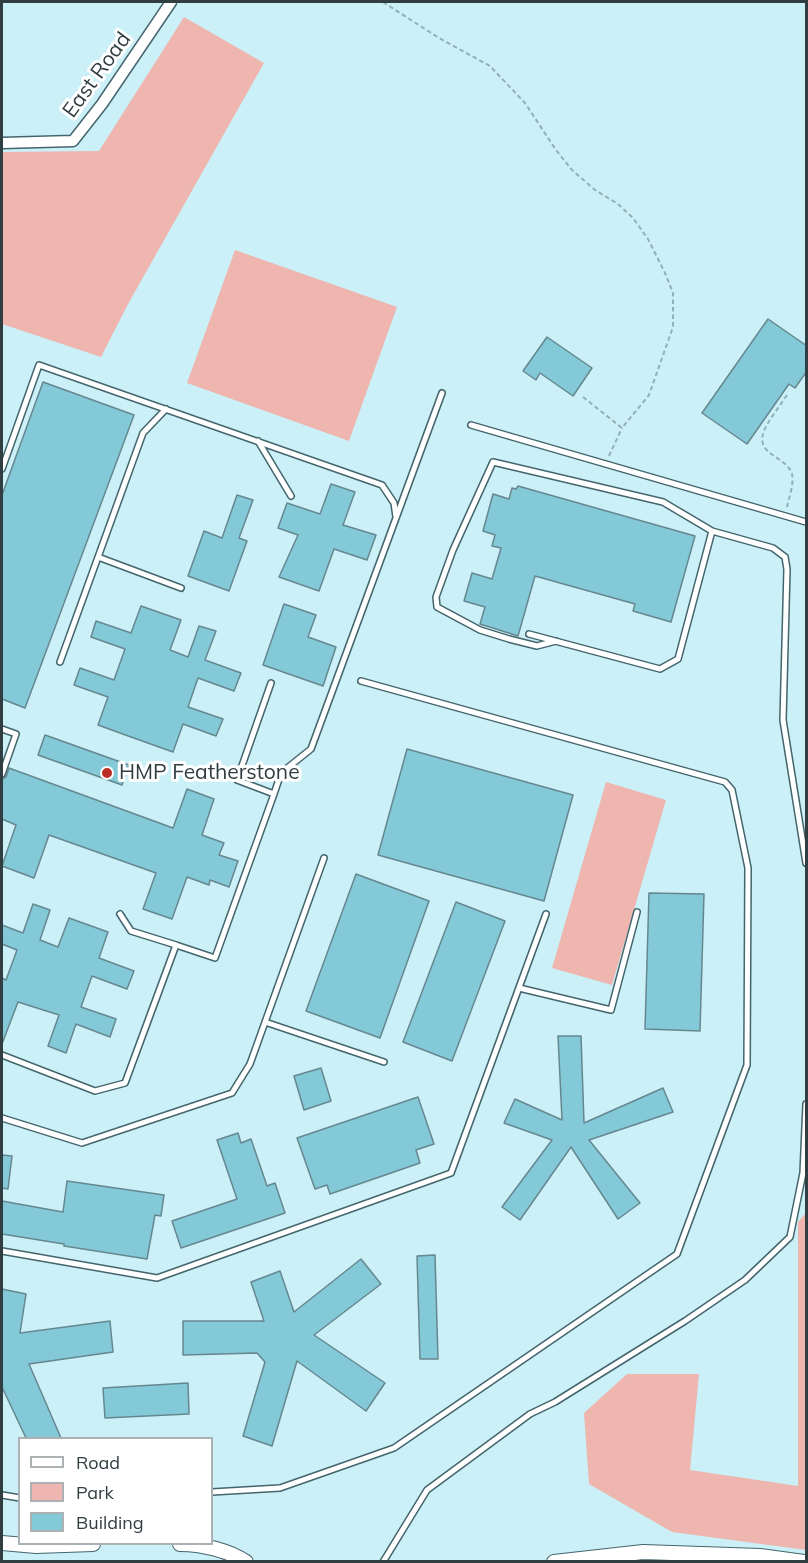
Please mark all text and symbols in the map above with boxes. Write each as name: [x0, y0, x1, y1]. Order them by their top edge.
street label: East Road: [58, 27, 136, 123]
place label: HMP Featherstone: [119, 760, 300, 786]
marker: HMP Featherstone: [100, 766, 114, 780]
legend: [18, 1437, 213, 1545]
text: Road: [76, 1451, 120, 1474]
text: Park: [76, 1481, 114, 1504]
text: Building: [76, 1511, 144, 1534]

